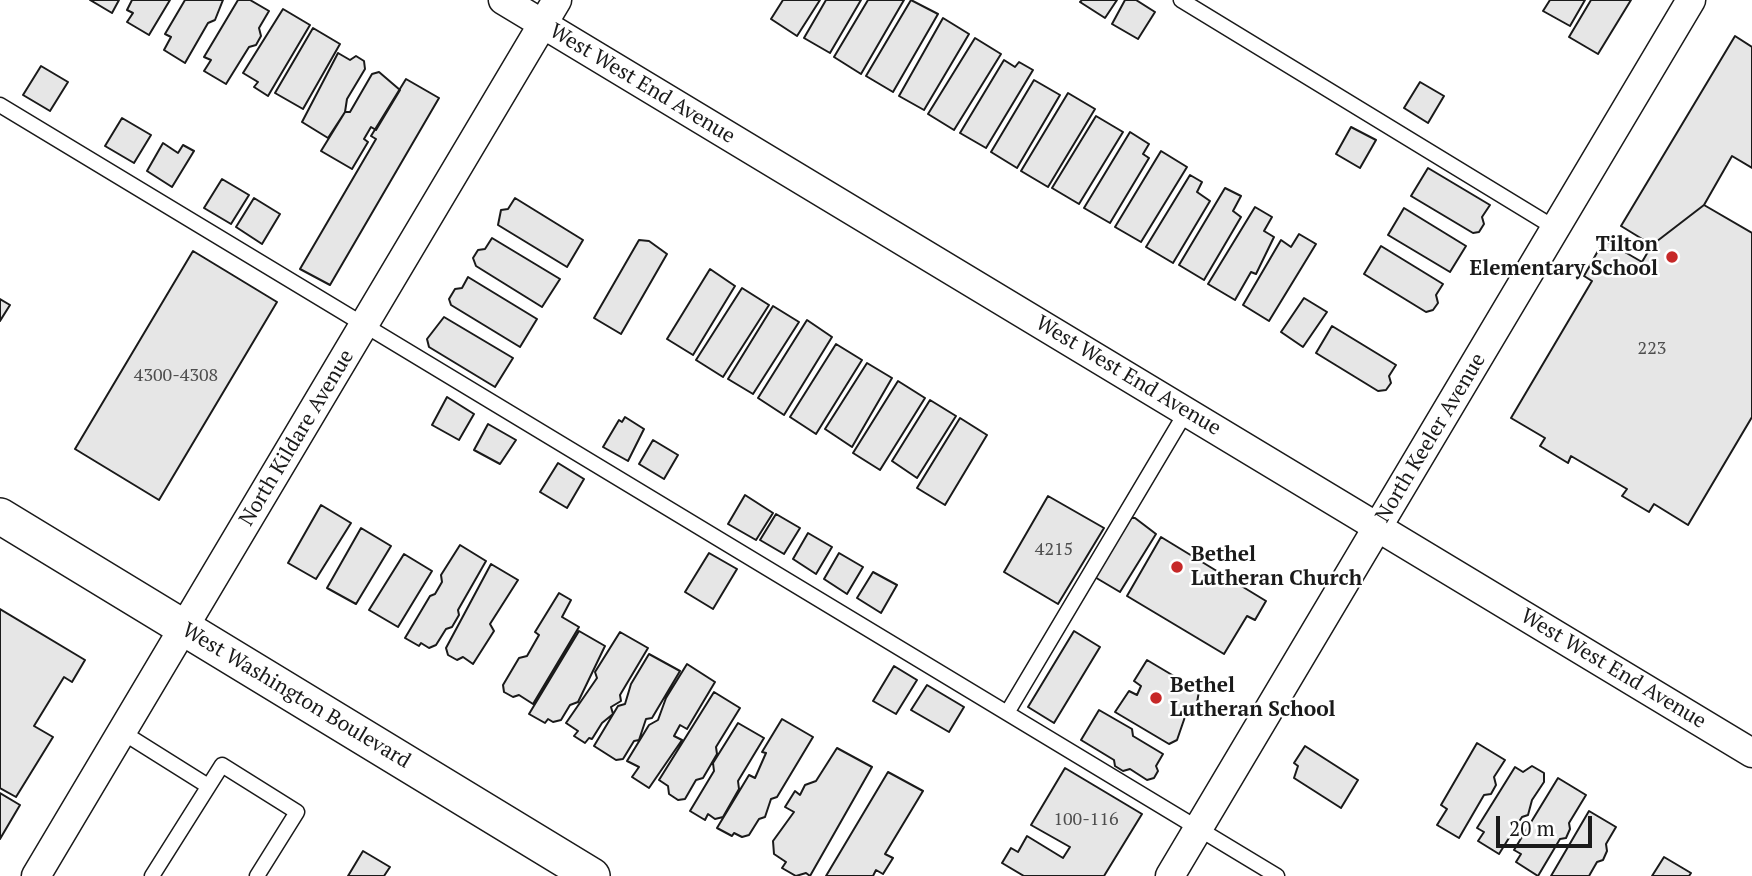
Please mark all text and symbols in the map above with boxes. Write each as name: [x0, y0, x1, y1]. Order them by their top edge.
street label: West West End Avenue: [545, 19, 739, 149]
place label: Tilton Elementary School: [1470, 232, 1658, 282]
marker: Tilton Elementary School: [1664, 249, 1680, 265]
street label: West West End Avenue: [1031, 311, 1225, 441]
house number: 223: [1638, 338, 1666, 360]
street label: North Kildare Avenue: [234, 345, 360, 531]
street label: North Keeler Avenue: [1371, 349, 1491, 527]
house number: 4300-4308: [134, 365, 218, 387]
house number: 4215: [1035, 539, 1073, 561]
place label: Bethel Lutheran Church: [1191, 542, 1362, 592]
marker: Bethel Lutheran Church: [1169, 559, 1185, 575]
street label: West West End Avenue: [1516, 604, 1710, 734]
street label: West Washington Boulevard: [177, 618, 415, 774]
place label: Bethel Lutheran School: [1170, 673, 1336, 723]
marker: Bethel Lutheran School: [1148, 690, 1164, 706]
scale bar: [1500, 802, 1596, 846]
house number: 100-116: [1053, 809, 1119, 831]
text: 20 m: [1509, 814, 1555, 842]

